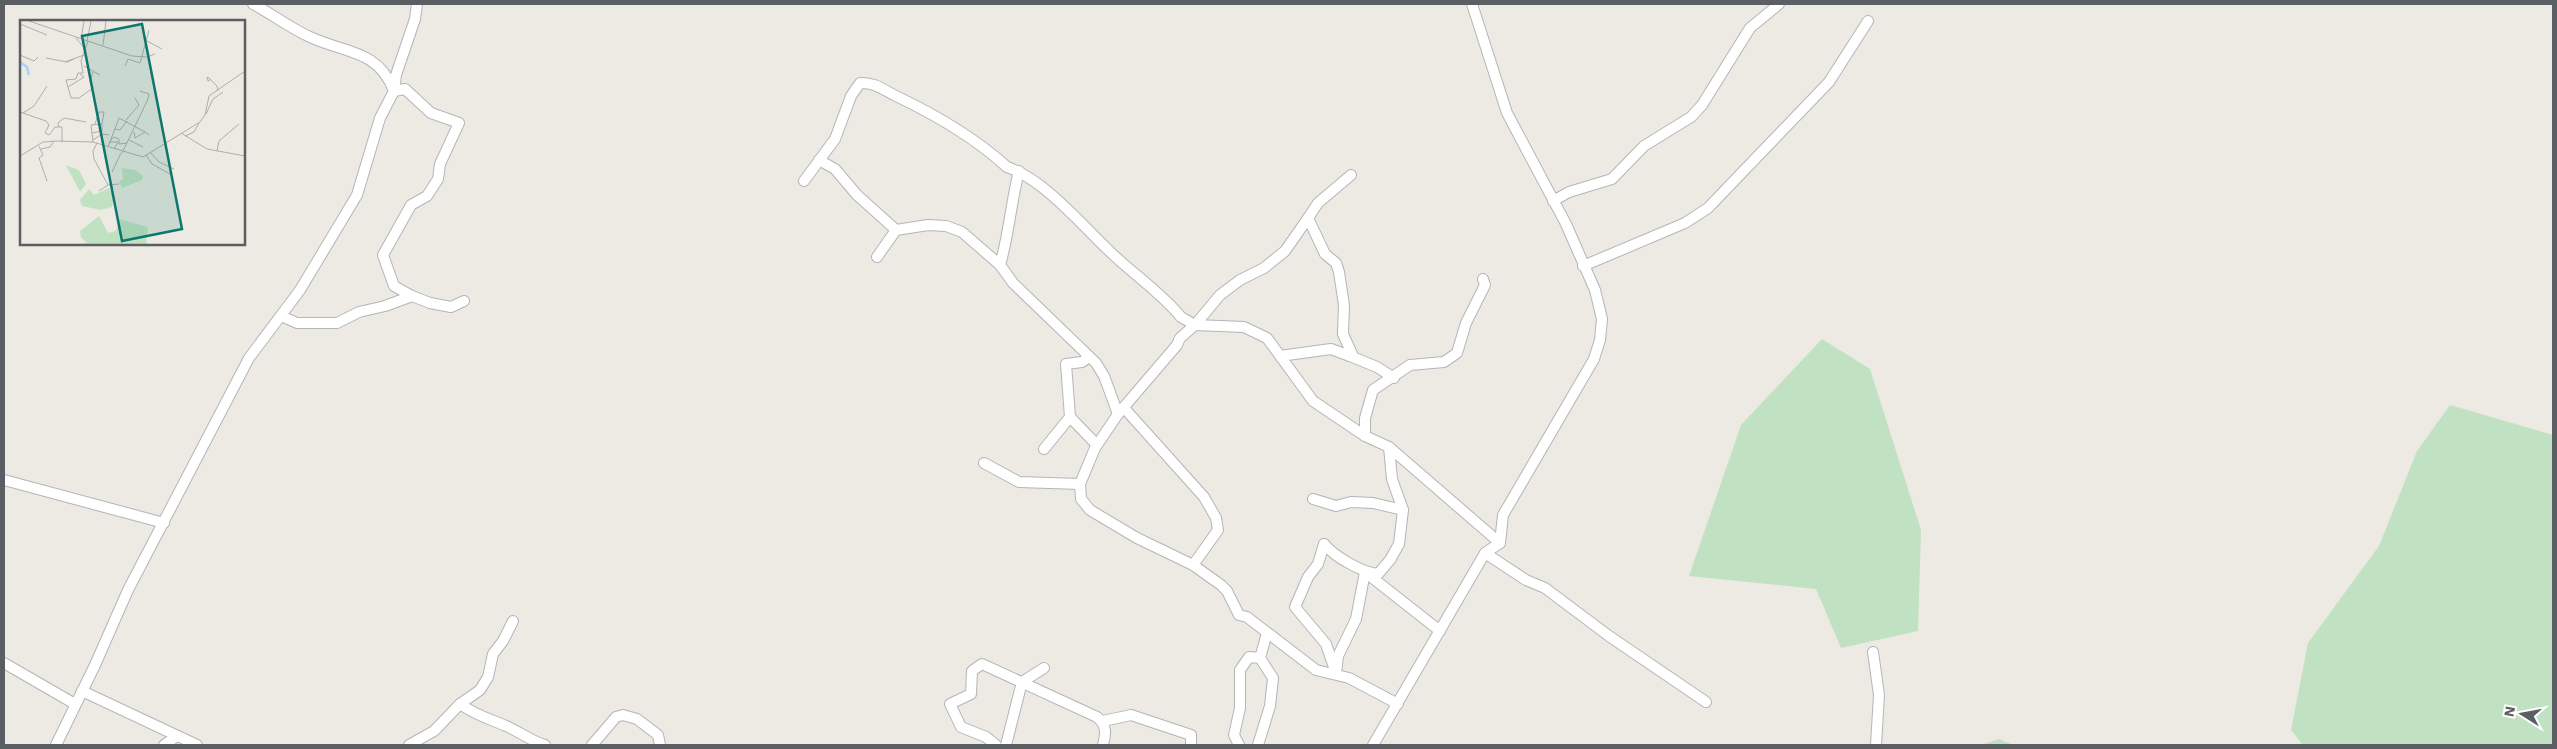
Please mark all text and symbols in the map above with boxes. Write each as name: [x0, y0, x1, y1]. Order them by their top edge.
inset map: [20, 20, 245, 245]
north arrow: [2497, 689, 2547, 739]
text: N: [2500, 705, 2518, 718]

